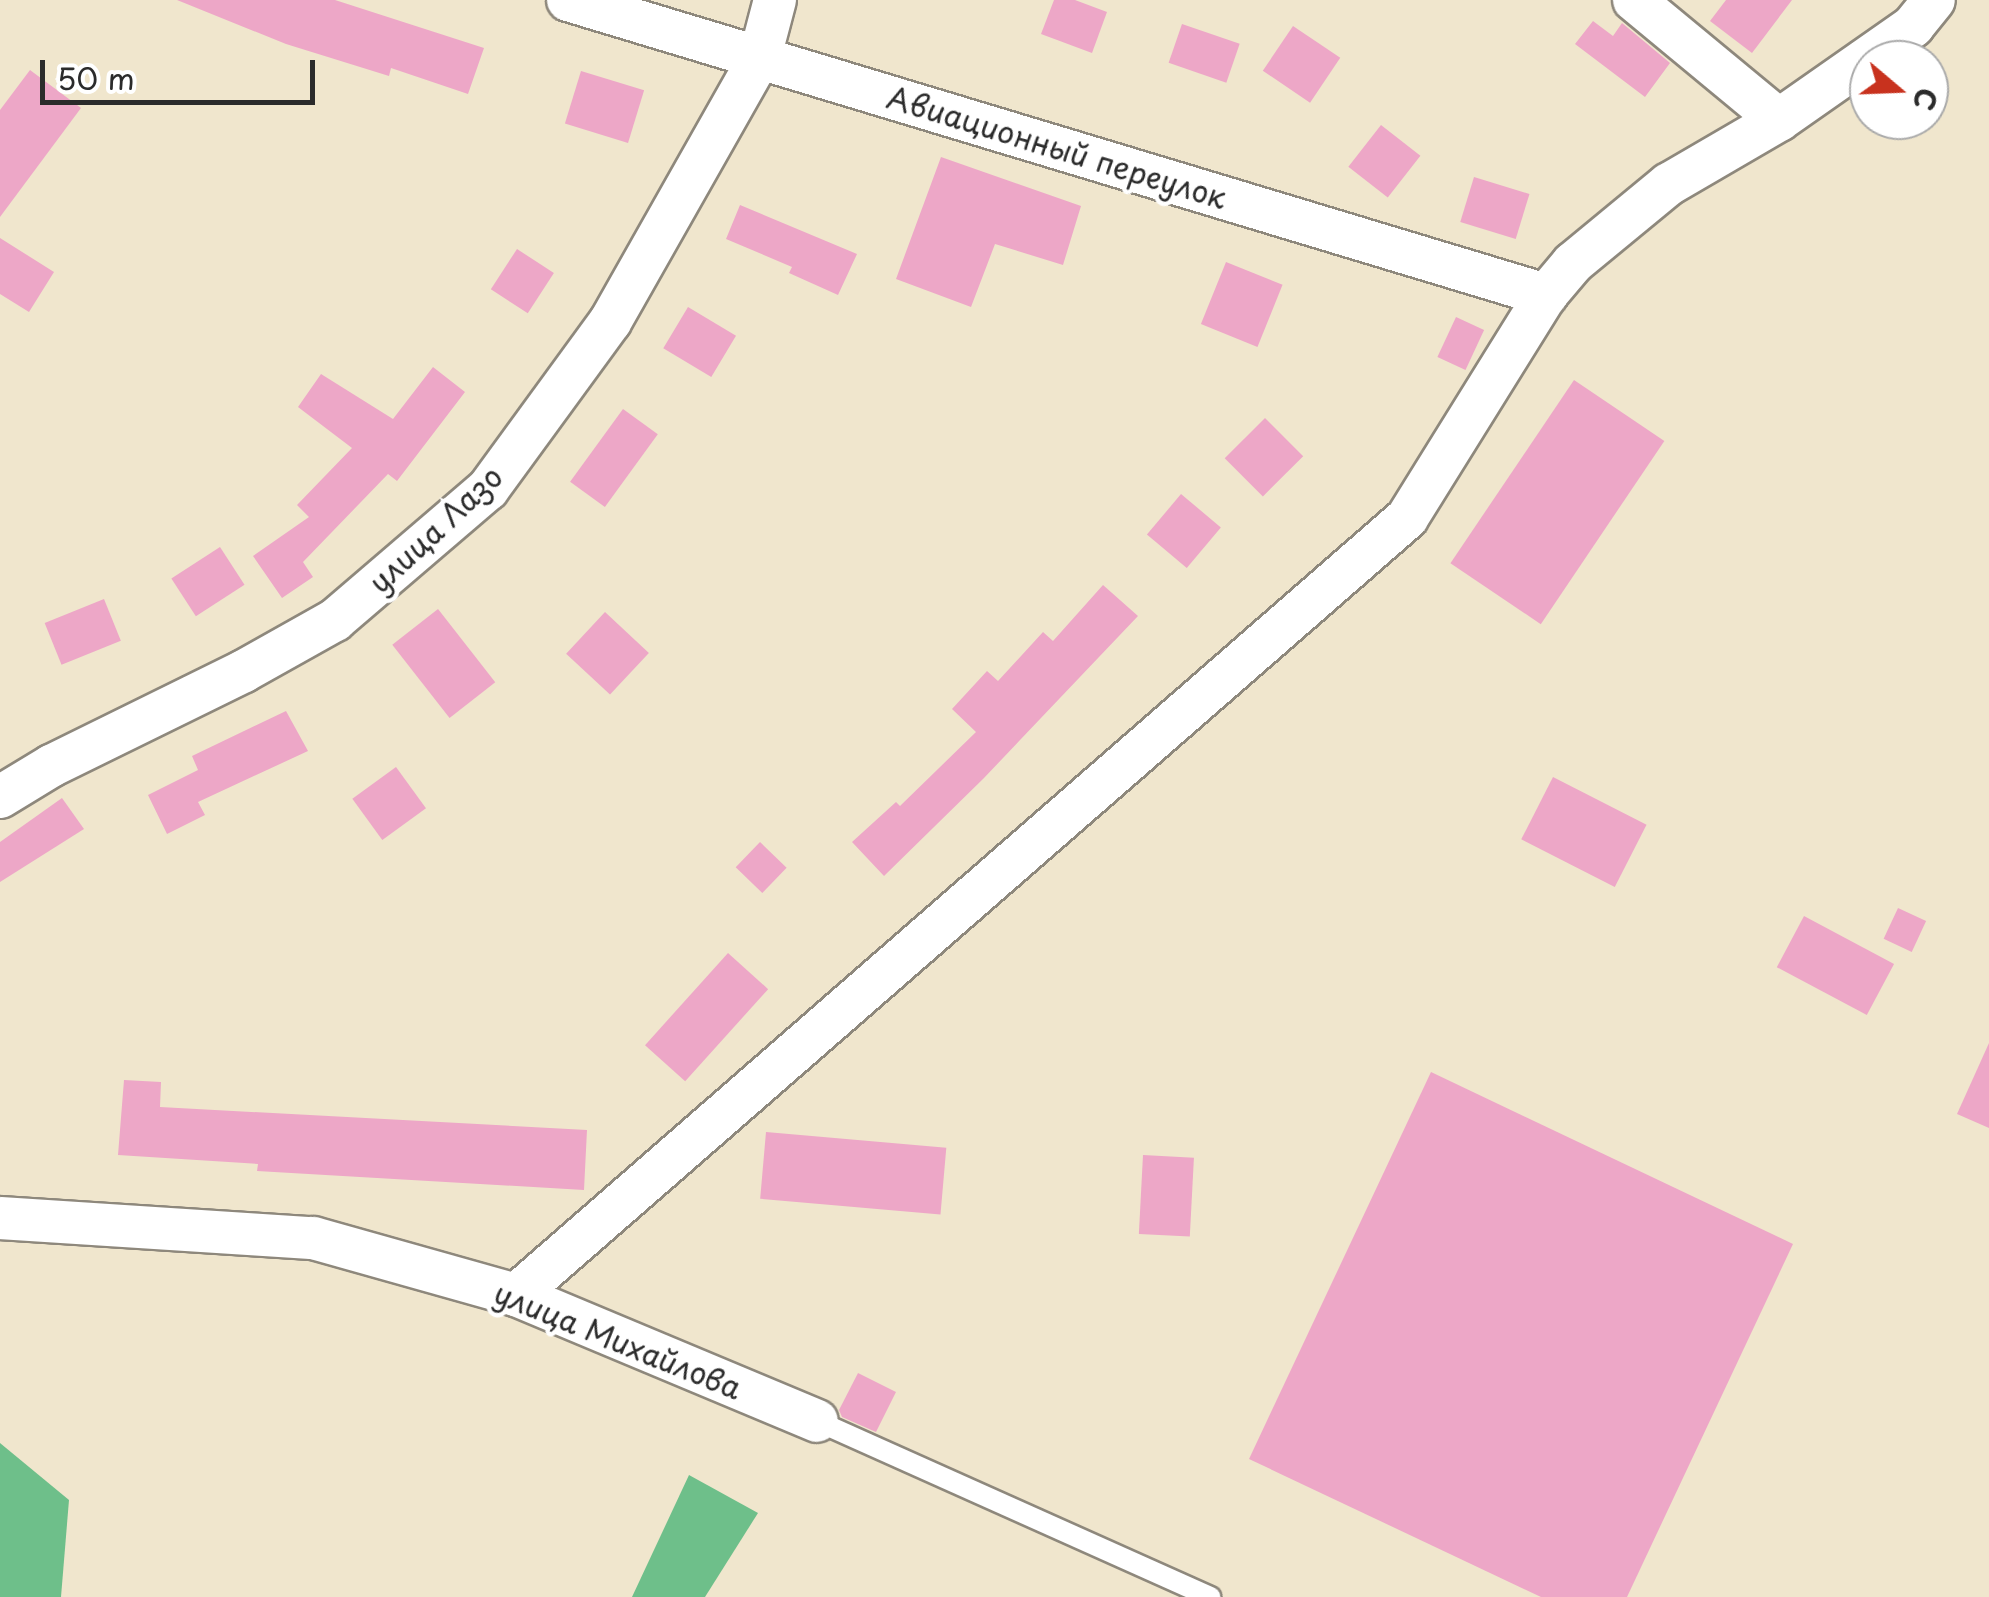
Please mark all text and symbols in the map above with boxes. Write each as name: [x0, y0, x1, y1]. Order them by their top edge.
scale bar: [45, 40, 320, 102]
north arrow: [1849, 40, 1949, 140]
text: 50 m: [57, 55, 135, 100]
street label: Авиационный переулок: [883, 78, 1231, 216]
text: С: [1902, 82, 1950, 116]
street label: улица Лазо: [360, 458, 510, 600]
street label: улица Михайлова: [488, 1274, 748, 1406]

